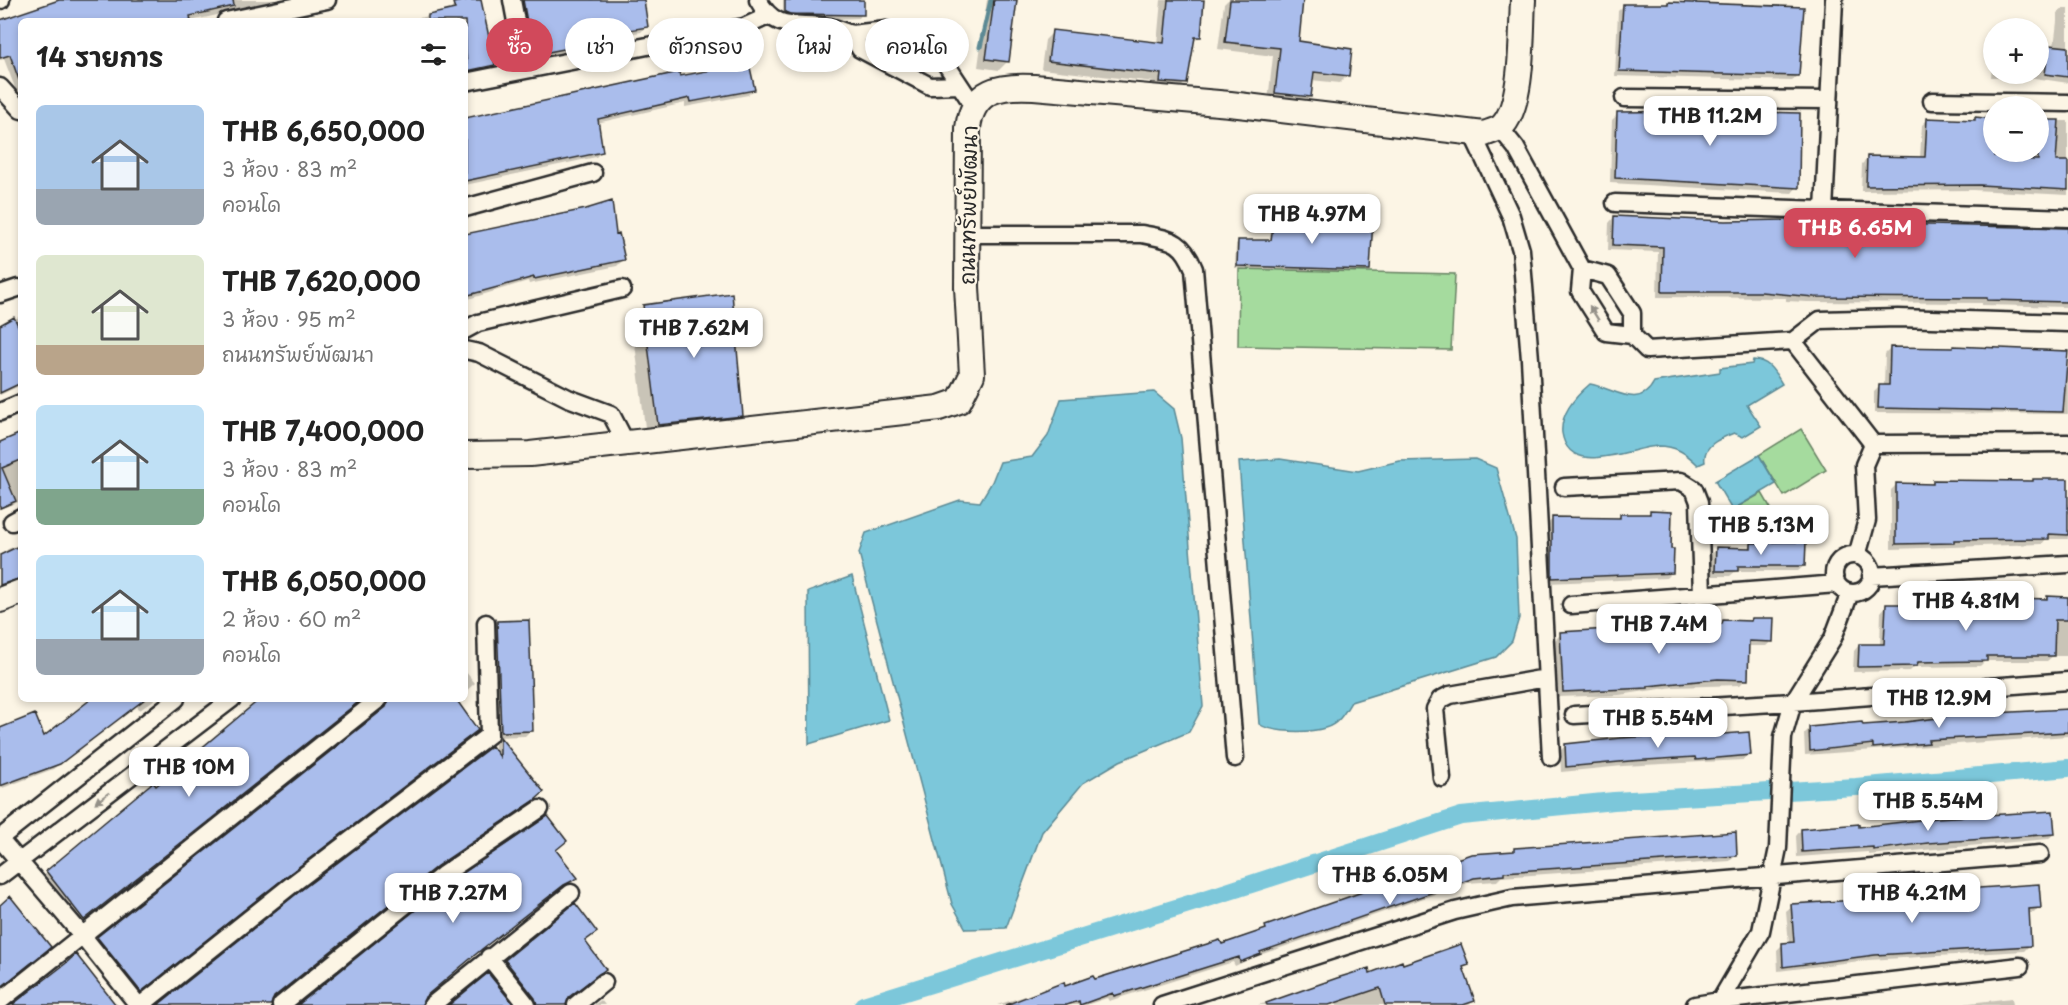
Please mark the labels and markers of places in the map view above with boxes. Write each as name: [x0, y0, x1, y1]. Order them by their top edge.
pin: THB 11.2M: [1641, 96, 1779, 147]
pin: THB 4.97M: [1243, 194, 1381, 245]
pin: THB 6.65M: [1786, 208, 1924, 259]
pin: THB 7.62M: [625, 308, 763, 359]
pin: THB 5.13M: [1692, 505, 1830, 556]
pin: THB 4.81M: [1897, 581, 2035, 632]
pin: THB 7.4M: [1597, 604, 1721, 655]
pin: THB 12.9M: [1870, 678, 2008, 729]
pin: THB 5.54M: [1589, 698, 1727, 749]
pin: THB 10M: [134, 747, 244, 798]
pin: THB 5.54M: [1859, 781, 1997, 832]
pin: THB 6.05M: [1321, 855, 1459, 906]
pin: THB 7.27M: [384, 873, 522, 924]
pin: THB 4.21M: [1843, 873, 1981, 924]

